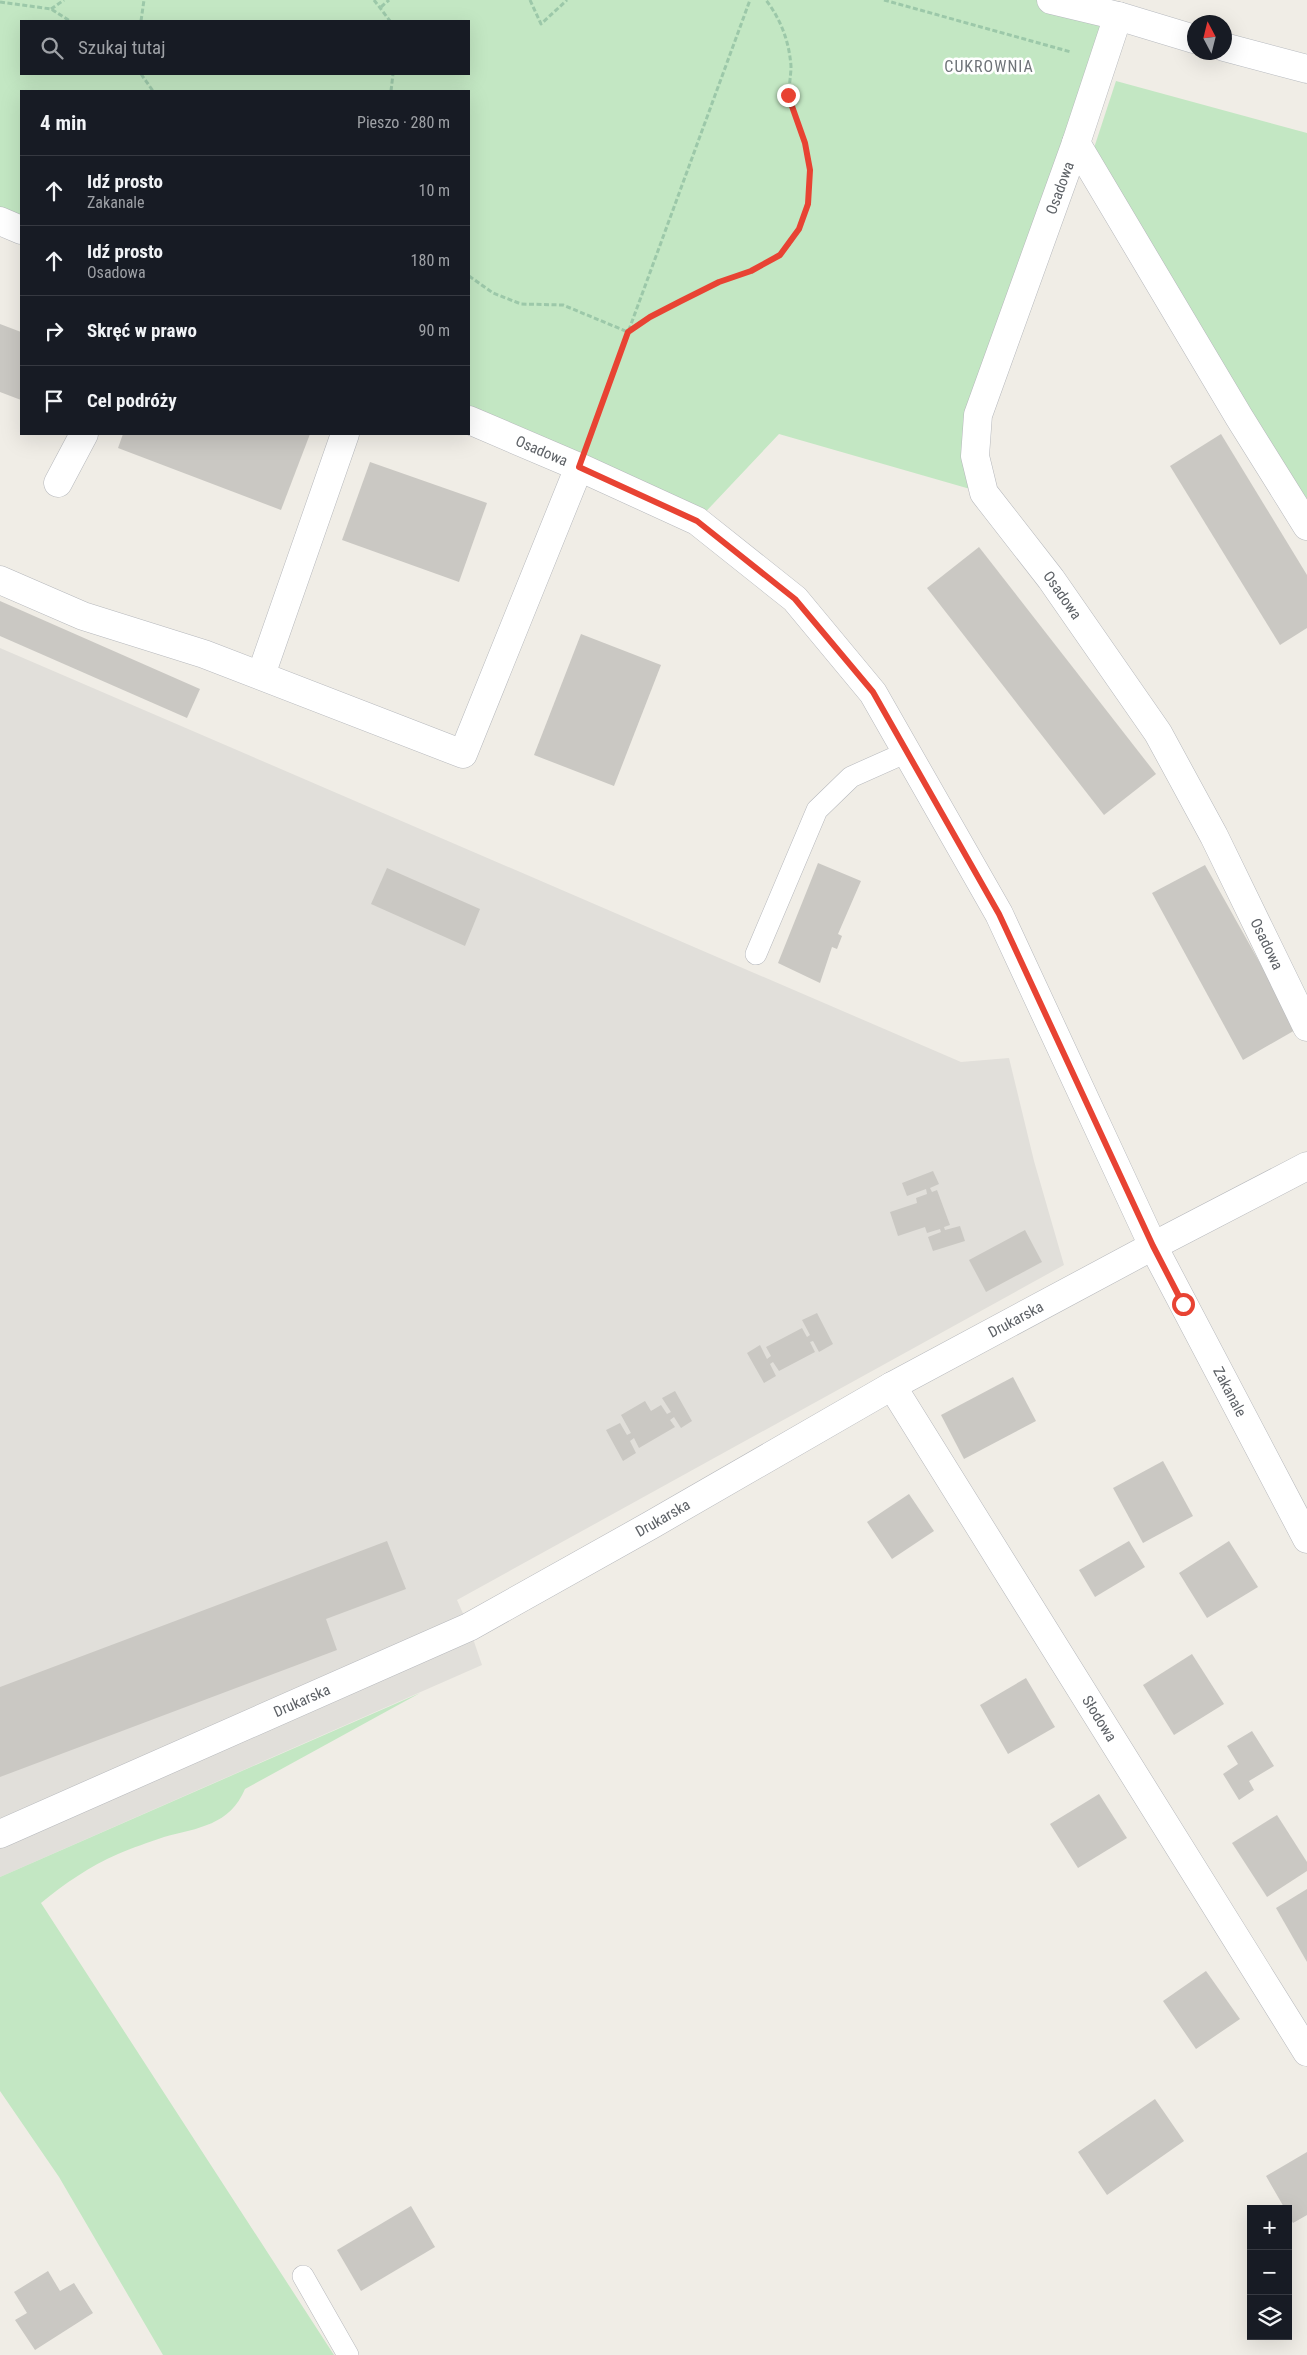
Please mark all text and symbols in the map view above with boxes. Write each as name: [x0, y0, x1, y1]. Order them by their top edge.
north arrow: [1187, 15, 1232, 60]
search box: [20, 20, 470, 75]
icon: search: [38, 34, 66, 62]
text: Szukaj tutaj: [78, 36, 165, 59]
district label: CUKROWNIA: [944, 57, 1034, 76]
route end: [777, 84, 800, 107]
text: 4 min: [40, 111, 87, 135]
text: Pieszo · 280 m: [357, 113, 450, 132]
street label: Osadowa: [1042, 159, 1078, 217]
text: Idź prosto: [87, 170, 163, 193]
icon: ahead: [40, 177, 68, 205]
text: 10 m: [418, 181, 450, 200]
text: Zakanale: [87, 193, 145, 212]
text: Idź prosto: [87, 240, 163, 263]
icon: ahead: [40, 247, 68, 275]
text: 180 m: [411, 251, 450, 270]
text: Osadowa: [87, 263, 146, 282]
icon: right: [40, 317, 68, 345]
text: Skręć w prawo: [87, 319, 197, 342]
text: 90 m: [418, 321, 450, 340]
icon: arrive: [40, 387, 68, 415]
text: Cel podróży: [87, 389, 177, 412]
street label: Osadowa: [513, 432, 570, 470]
street label: Osadowa: [1039, 567, 1085, 623]
street label: Osadowa: [1246, 915, 1287, 973]
route start: [1172, 1293, 1195, 1316]
street label: Drukarska: [985, 1298, 1046, 1342]
street label: Zakanale: [1209, 1364, 1250, 1420]
street label: Drukarska: [633, 1495, 693, 1541]
street label: Drukarska: [271, 1680, 333, 1721]
street label: Słodowa: [1078, 1692, 1120, 1745]
map controls: [1247, 2205, 1292, 2340]
button: +: [1247, 2205, 1292, 2250]
button: −: [1247, 2250, 1292, 2295]
button: layers: [1247, 2295, 1292, 2340]

